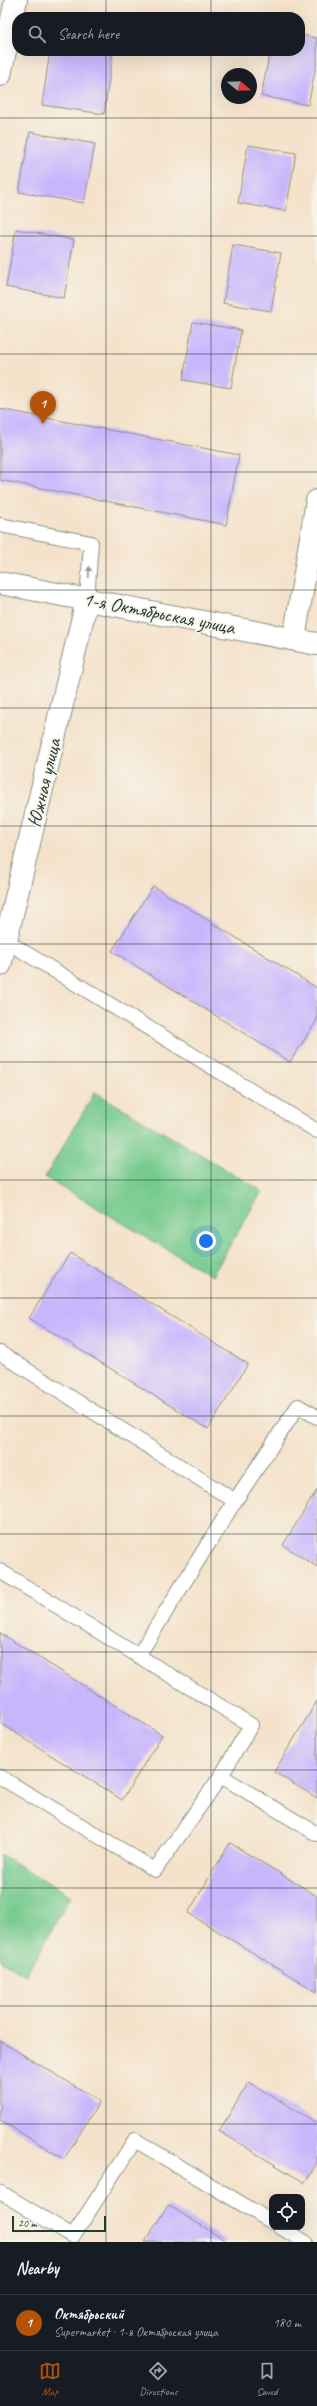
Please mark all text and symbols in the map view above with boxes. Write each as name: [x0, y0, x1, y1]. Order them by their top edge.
search box: [12, 12, 305, 56]
icon: search: [26, 23, 48, 45]
text: Search here: [58, 25, 119, 44]
north arrow: [221, 68, 257, 104]
pin: 1: [30, 391, 56, 424]
one-way arrow: [86, 566, 93, 578]
street label: 1-я Октябрьская улица: [81, 586, 238, 640]
street label: Южная улица: [22, 734, 67, 830]
your location: [196, 1231, 216, 1251]
map controls: [269, 2194, 305, 2230]
button: locate: [269, 2194, 305, 2230]
scale bar: [12, 2214, 106, 2233]
text: 20 m: [18, 2216, 37, 2230]
text: Nearby: [16, 2258, 59, 2279]
text: Октябрьский: [54, 2305, 124, 2324]
text: 1: [26, 2315, 32, 2331]
text: 180 m: [273, 2315, 301, 2331]
text: Supermarket · 1-я Октябрьская улица: [54, 2324, 218, 2340]
tab: Map: [39, 2360, 61, 2398]
tab: Directions: [139, 2360, 178, 2398]
tab: Saved: [256, 2360, 278, 2398]

